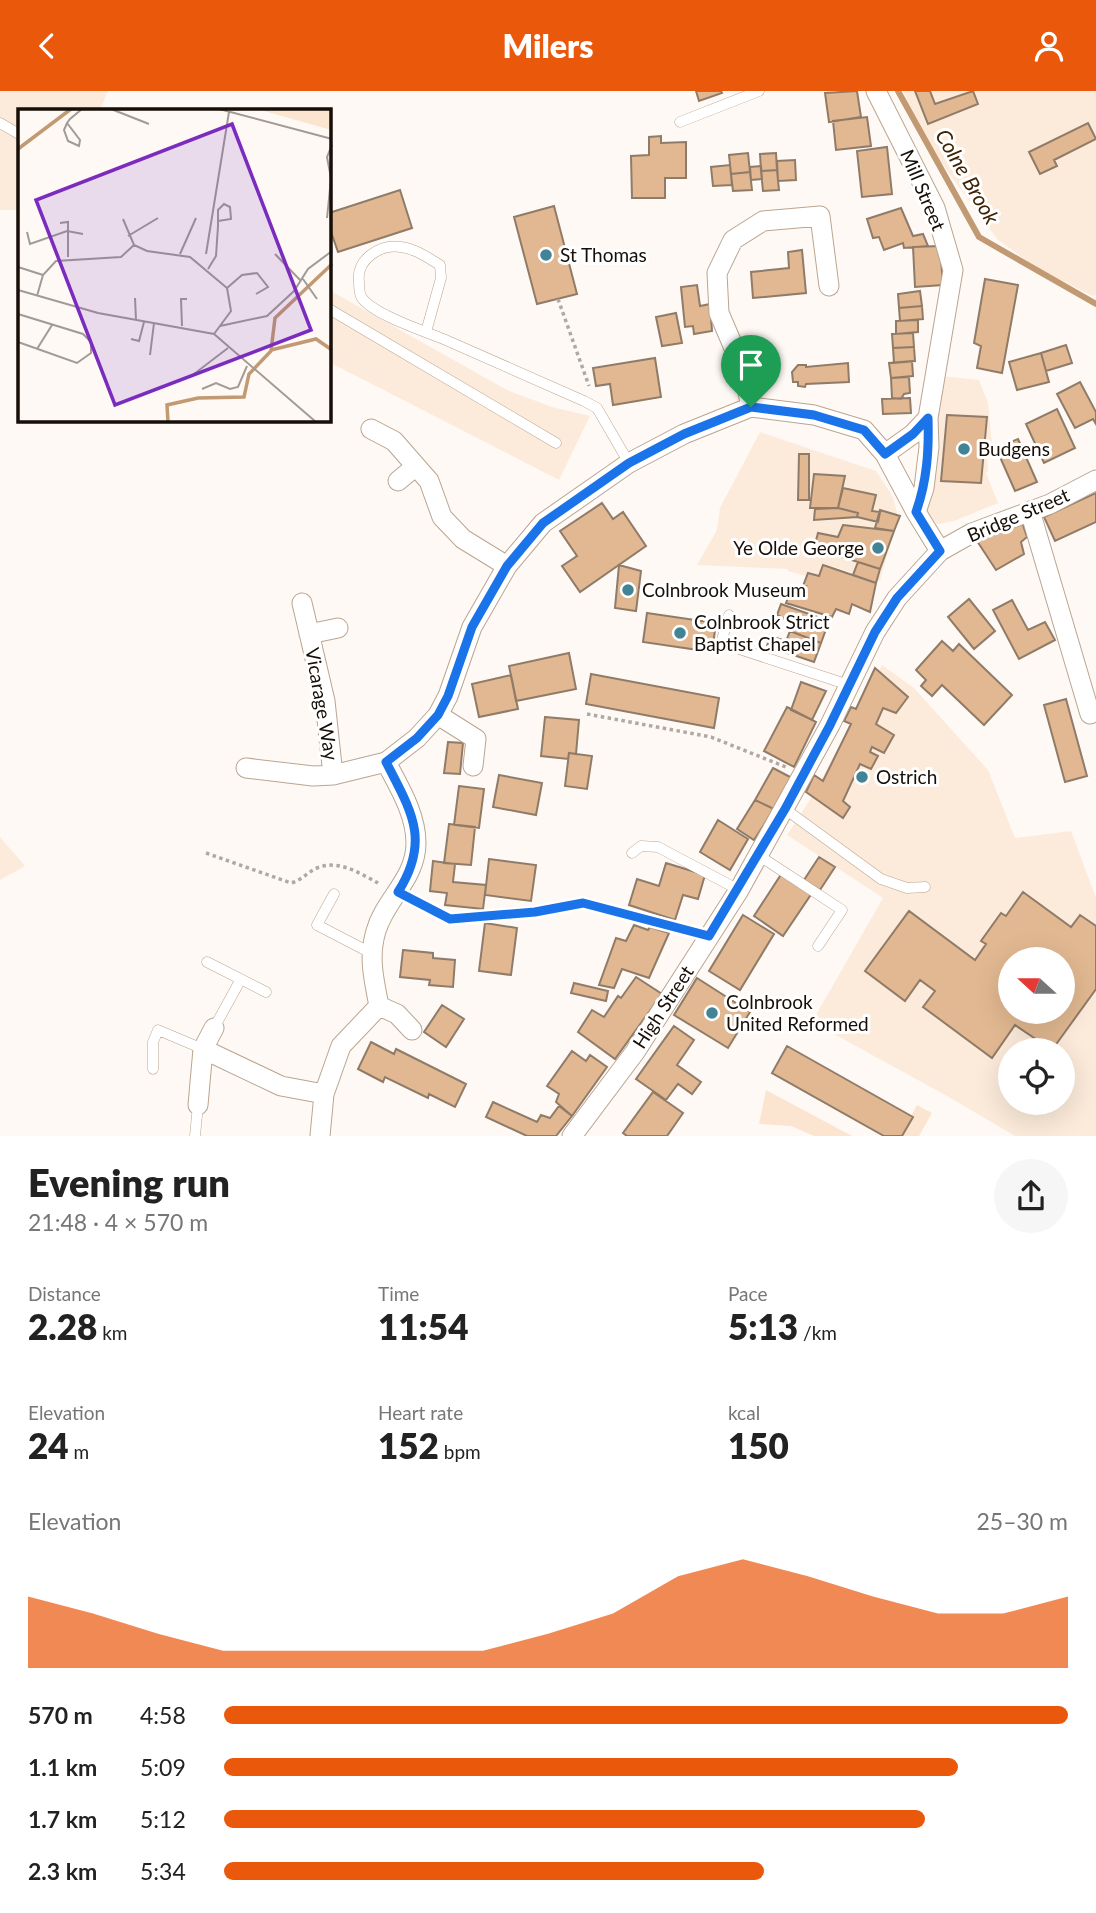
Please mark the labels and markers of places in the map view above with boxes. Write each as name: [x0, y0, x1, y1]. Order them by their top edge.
place label: St Thomas: [560, 243, 647, 266]
marker: St Thomas: [538, 247, 554, 263]
pin: [721, 335, 781, 407]
place label: Budgens: [978, 437, 1050, 460]
marker: Budgens: [956, 441, 972, 457]
place label: Ye Olde George: [733, 536, 864, 559]
marker: Ye Olde George: [870, 540, 886, 556]
place label: Colnbrook Museum: [642, 578, 806, 601]
marker: Colnbrook Museum: [620, 582, 636, 598]
place label: Colnbrook Strict Baptist Chapel: [694, 610, 830, 655]
marker: Colnbrook Strict Baptist Chapel: [672, 625, 688, 641]
place label: Ostrich: [876, 765, 937, 788]
marker: Ostrich: [854, 769, 870, 785]
place label: Colnbrook United Reformed: [726, 990, 869, 1035]
marker: Colnbrook United Reformed: [704, 1005, 720, 1021]

